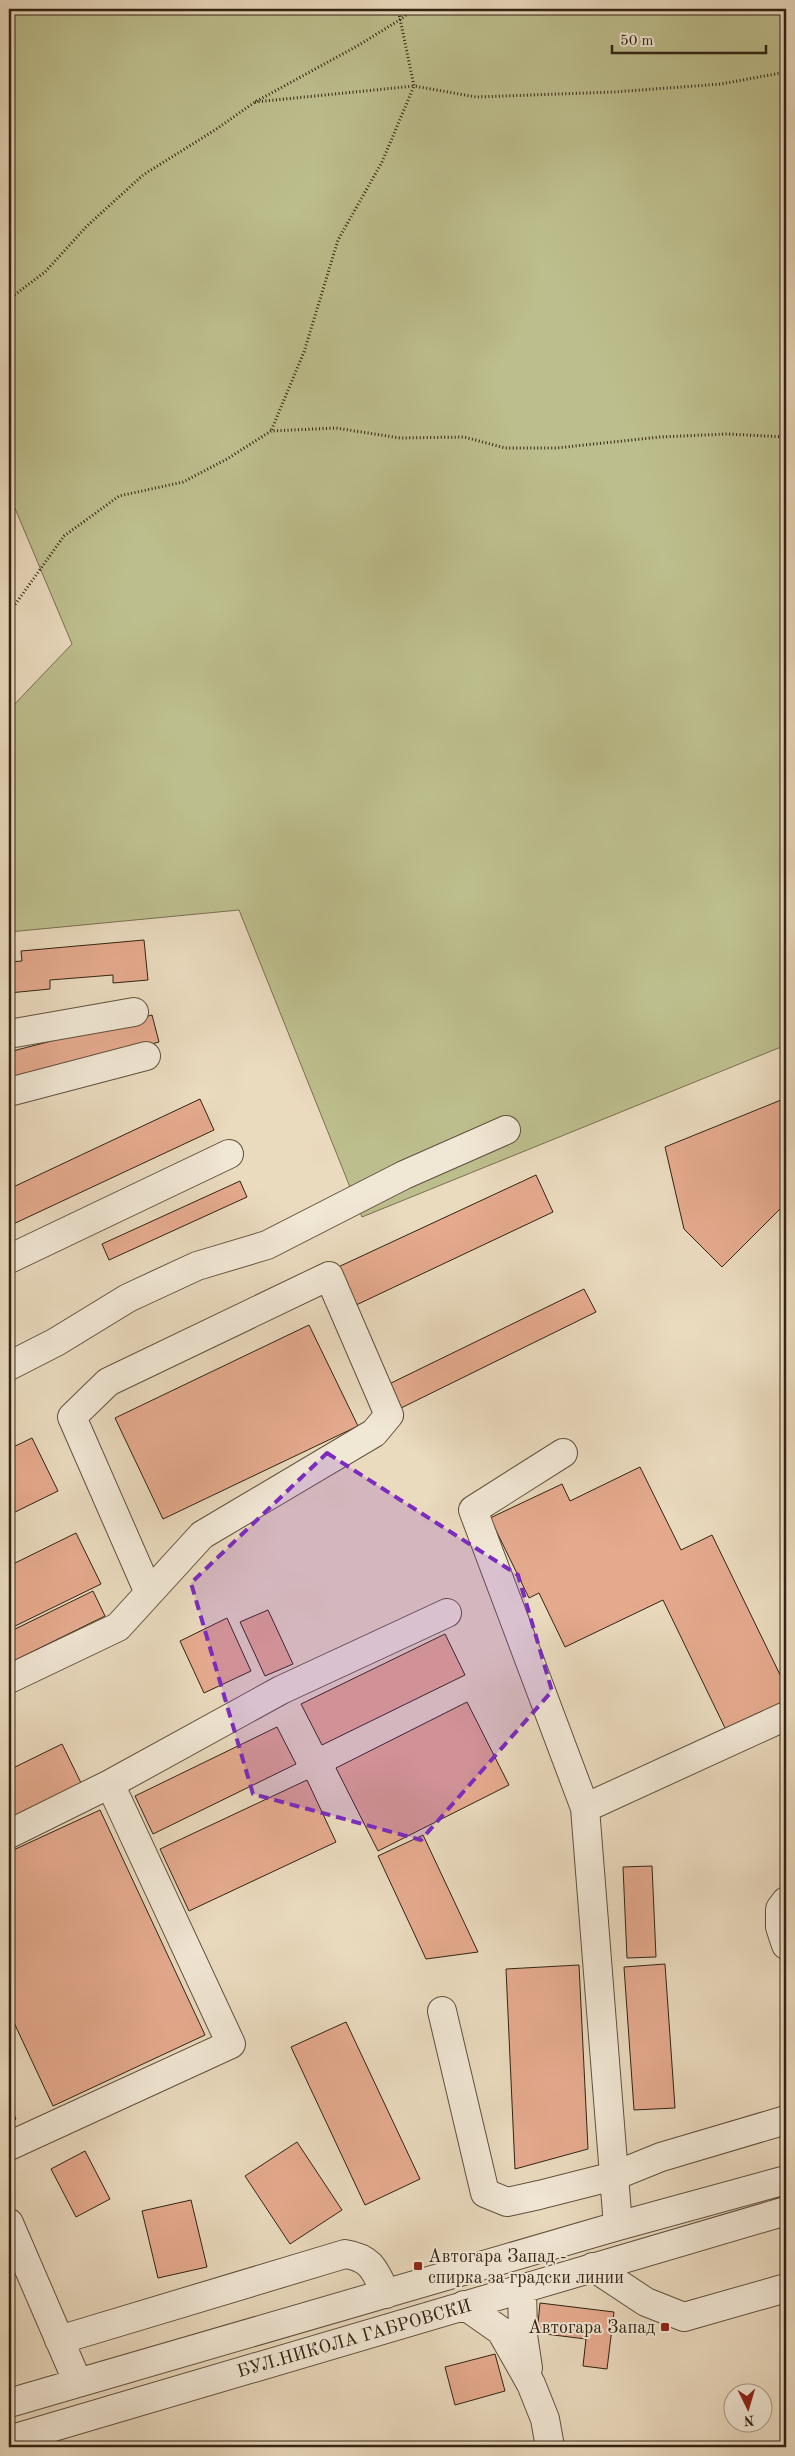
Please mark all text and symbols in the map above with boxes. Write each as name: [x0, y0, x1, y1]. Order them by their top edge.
scale bar: [612, 22, 766, 54]
text: 50 m: [620, 34, 654, 49]
place label: Автогара Запад - спирка за градски линии: [428, 2248, 624, 2287]
marker: Автогара Запад - спирка за градски линии: [412, 2260, 424, 2272]
street label: БУЛ.НИКОЛА ГАБРОВСКИ: [235, 2297, 473, 2381]
place label: Автогара Запад: [528, 2319, 655, 2337]
marker: Автогара Запад: [659, 2321, 671, 2333]
north arrow: [722, 2384, 772, 2434]
text: N: [743, 2413, 755, 2427]

